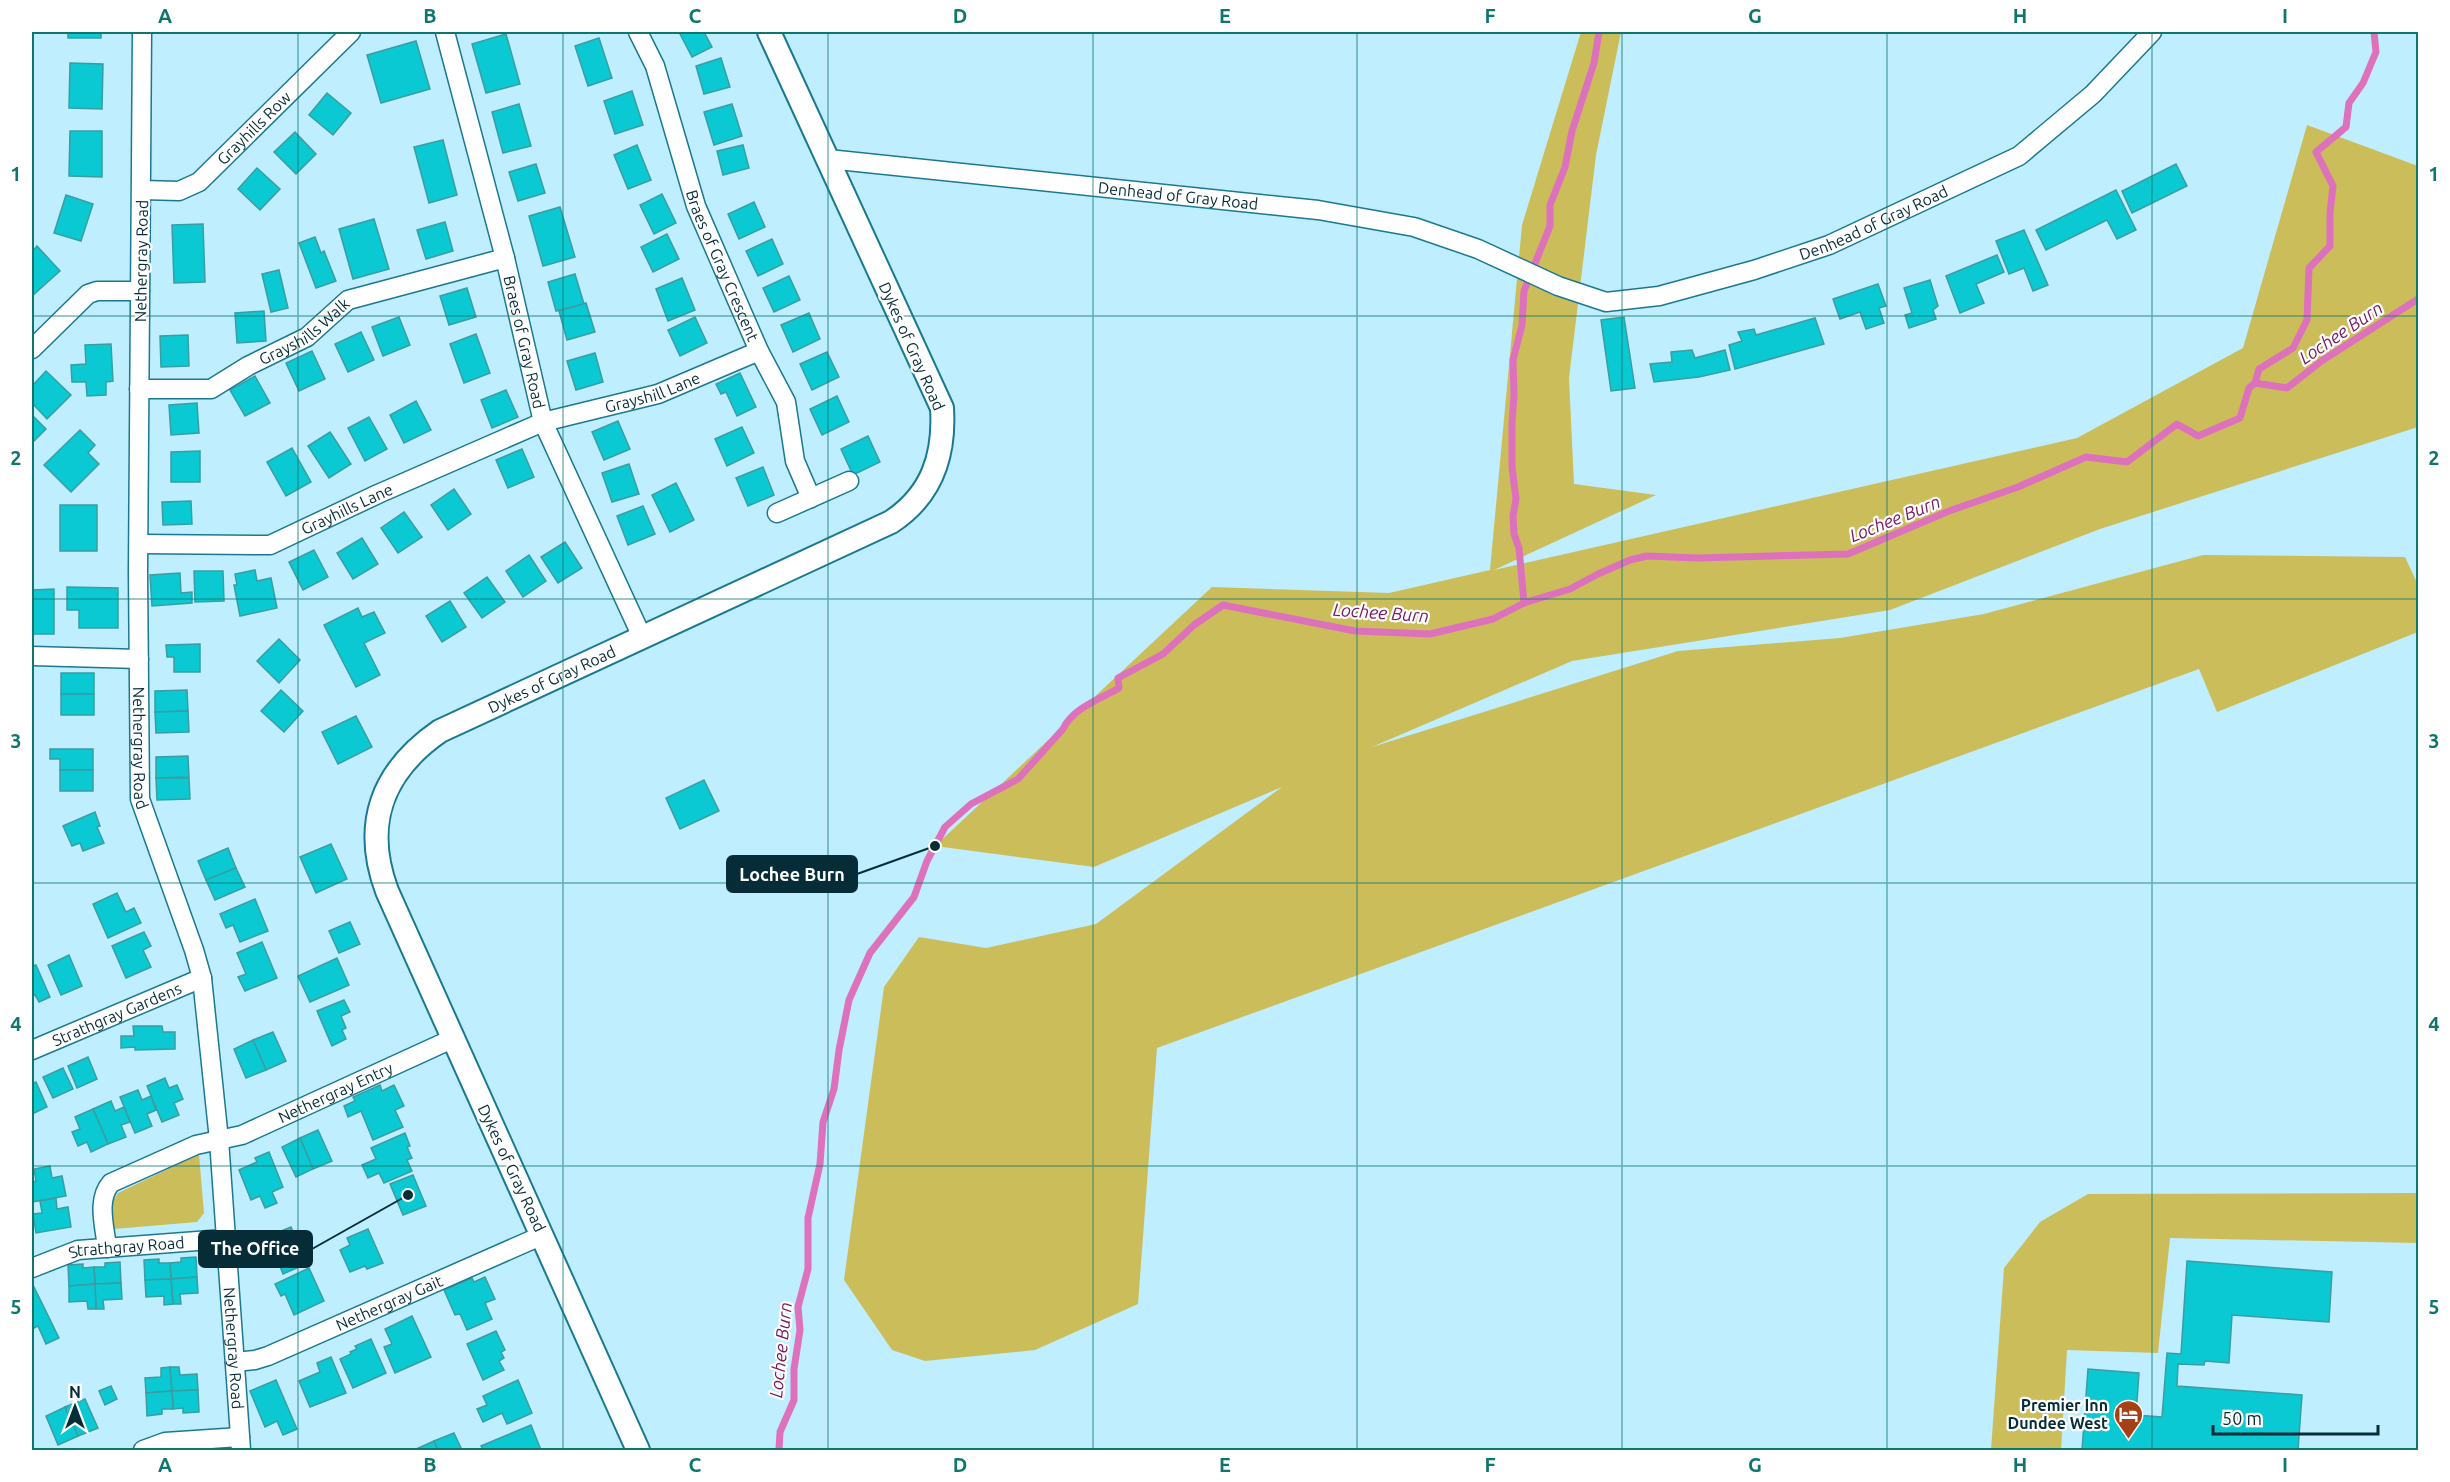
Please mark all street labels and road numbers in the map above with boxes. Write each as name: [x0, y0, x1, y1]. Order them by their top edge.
street label: Grayhills Row: [213, 87, 295, 168]
street label: Denhead of Gray Road: [1097, 178, 1259, 213]
street label: Denhead of Gray Road: [1797, 182, 1951, 263]
street label: Braes of Gray Crescent: [683, 188, 763, 345]
street label: Nethergray Road: [131, 200, 151, 322]
street label: Braes of Gray Road: [500, 274, 549, 410]
street label: Dykes of Gray Road: [876, 279, 948, 413]
street label: Grayshills Walk: [256, 294, 353, 368]
street label: Grayshill Lane: [603, 368, 703, 416]
street label: Grayhills Lane: [298, 480, 395, 538]
street label: Dykes of Gray Road: [485, 642, 618, 717]
street label: Nethergray Road: [130, 687, 152, 812]
street label: Strathgray Gardens: [49, 979, 184, 1049]
street label: Nethergray Entry: [275, 1058, 396, 1126]
street label: Dykes of Gray Road: [475, 1101, 549, 1235]
street label: Strathgray Road: [66, 1233, 185, 1262]
street label: Nethergray Gait: [333, 1271, 446, 1334]
street label: Nethergray Road: [220, 1286, 247, 1410]

